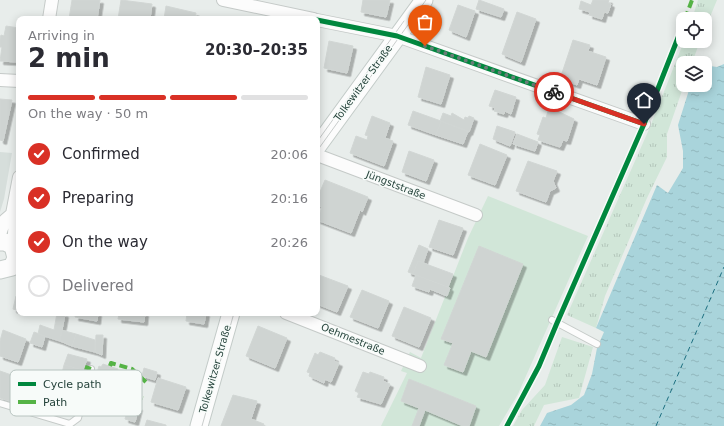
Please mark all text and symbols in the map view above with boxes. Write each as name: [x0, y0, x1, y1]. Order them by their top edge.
pin: [408, 5, 442, 46]
icon: bag: [414, 11, 436, 33]
map controls: [676, 12, 712, 92]
button: locate: [676, 12, 712, 48]
text: Arriving in: [28, 28, 95, 43]
text: 20:30–20:35: [205, 41, 308, 59]
text: 2 min: [28, 43, 110, 73]
street label: Tolkewitzer Straße: [331, 43, 394, 124]
button: layers: [676, 56, 712, 92]
courier: [534, 72, 574, 112]
icon: bike: [543, 81, 565, 103]
pin: [627, 83, 661, 124]
icon: home: [633, 89, 655, 111]
text: On the way · 50 m: [28, 106, 148, 121]
icon: check: [28, 143, 50, 165]
text: Confirmed: [62, 145, 140, 163]
text: 20:06: [271, 147, 308, 162]
street label: Jüngststraße: [364, 168, 427, 201]
icon: check: [28, 187, 50, 209]
text: Preparing: [62, 189, 134, 207]
text: 20:16: [271, 191, 308, 206]
icon: check: [28, 231, 50, 253]
text: On the way: [62, 233, 148, 251]
text: 20:26: [271, 235, 308, 250]
text: Delivered: [62, 277, 134, 295]
street label: Oehmestraße: [319, 321, 387, 357]
street label: Tolkewitzer Straße: [197, 324, 233, 415]
legend: [10, 370, 142, 416]
text: Cycle path: [43, 378, 102, 391]
text: Path: [43, 396, 67, 409]

